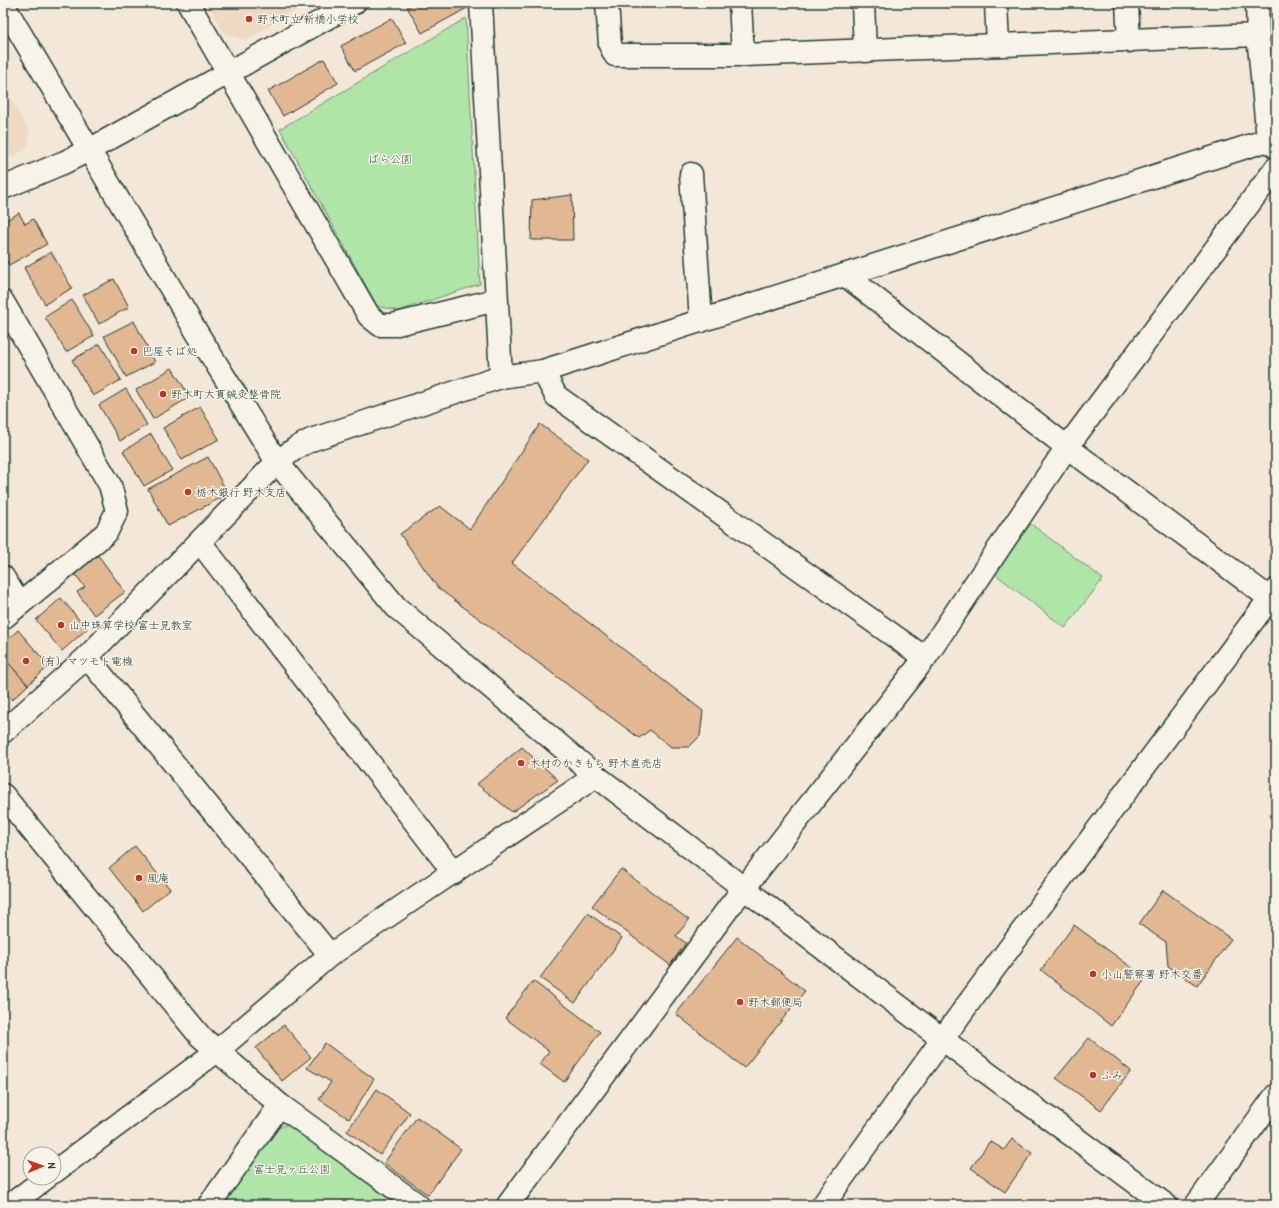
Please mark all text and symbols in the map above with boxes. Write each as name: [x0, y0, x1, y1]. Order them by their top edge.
place label: 野木町立 新橋小学校: [257, 12, 359, 26]
marker: 野木町立 新橋小学校: [244, 14, 254, 24]
park label: ばら公園: [368, 152, 412, 166]
place label: 巴屋そば処: [142, 344, 197, 358]
marker: 巴屋そば処: [129, 346, 139, 356]
place label: 野木町大貫鍼灸整骨院: [171, 387, 281, 401]
marker: 野木町大貫鍼灸整骨院: [158, 389, 168, 399]
place label: 栃木銀行 野木支店: [196, 485, 287, 499]
marker: 栃木銀行 野木支店: [183, 487, 193, 497]
place label: 山中珠算学校 富士見教室: [69, 618, 193, 632]
marker: 山中珠算学校 富士見教室: [56, 620, 66, 630]
place label: （有）マツモト電機: [34, 654, 133, 668]
marker: （有）マツモト電機: [21, 656, 31, 666]
place label: 木村のかきもち 野木直売店: [529, 756, 663, 770]
marker: 木村のかきもち 野木直売店: [516, 758, 526, 768]
place label: 風庵: [147, 871, 169, 885]
marker: 風庵: [134, 873, 144, 883]
place label: 小山警察署 野木交番: [1101, 967, 1203, 981]
marker: 小山警察署 野木交番: [1088, 969, 1098, 979]
place label: 野木郵便局: [748, 995, 803, 1009]
marker: 野木郵便局: [735, 997, 745, 1007]
place label: ふみ: [1101, 1068, 1123, 1082]
marker: ふみ: [1088, 1070, 1098, 1080]
north arrow: [22, 1146, 62, 1186]
text: N: [45, 1162, 59, 1169]
park label: 富士見ヶ丘公園: [254, 1162, 331, 1176]

